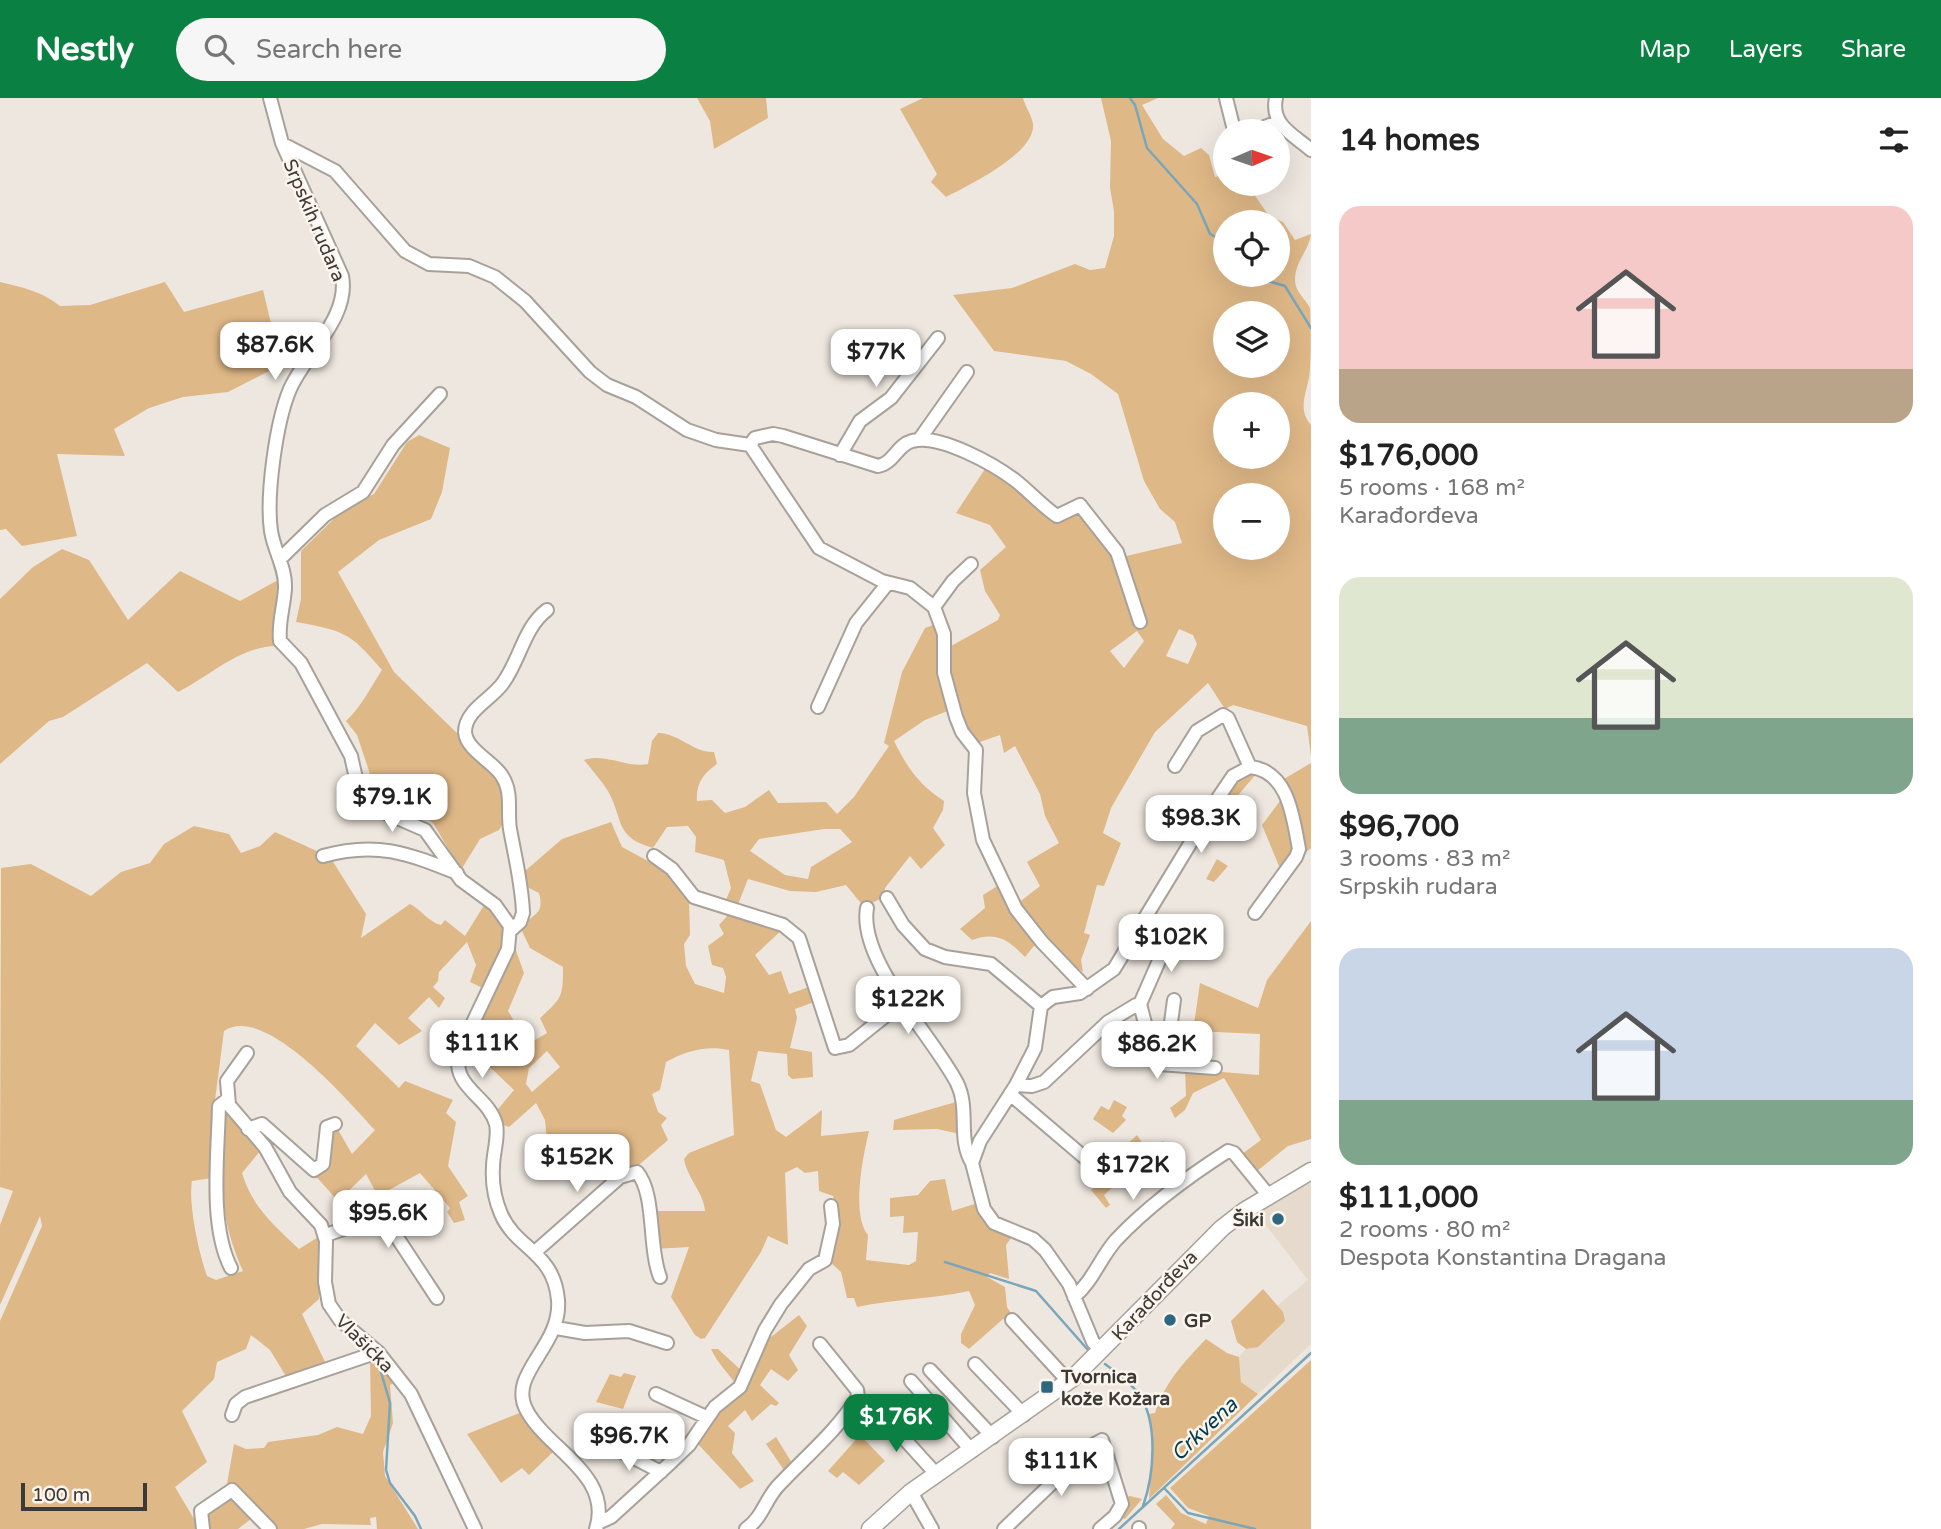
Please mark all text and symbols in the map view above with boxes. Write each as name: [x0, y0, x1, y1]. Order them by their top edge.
search box: [176, 18, 666, 81]
text: Nestly: [35, 30, 134, 69]
icon: search: [200, 30, 238, 68]
text: Search here: [256, 34, 402, 65]
text: Map: [1639, 35, 1691, 64]
text: Layers: [1729, 35, 1803, 64]
text: Share: [1841, 35, 1906, 64]
north arrow: [1213, 119, 1290, 196]
map controls: [1213, 119, 1290, 560]
icon: filters: [1875, 121, 1913, 159]
text: 14 homes: [1339, 122, 1480, 159]
street label: Srpskih rudara: [278, 156, 350, 285]
button: locate: [1213, 210, 1290, 287]
icon: home: [1563, 251, 1689, 377]
button: layers: [1213, 301, 1290, 378]
pin: $87.6K: [218, 322, 332, 382]
pin: $77K: [835, 330, 917, 389]
text: $87.6K: [236, 331, 314, 359]
text: $77K: [847, 338, 905, 366]
button: +: [1213, 392, 1290, 469]
text: $176,000: [1339, 437, 1478, 474]
text: 5 rooms · 168 m²: [1339, 474, 1525, 502]
button: −: [1213, 483, 1290, 560]
text: Karađorđeva: [1339, 502, 1479, 530]
icon: home: [1563, 622, 1689, 748]
pin: $79.1K: [335, 774, 449, 834]
text: $79.1K: [353, 783, 431, 811]
pin: $98.3K: [1144, 796, 1258, 855]
text: $98.3K: [1162, 804, 1240, 832]
text: $96,700: [1339, 808, 1459, 845]
text: 3 rooms · 83 m²: [1339, 845, 1510, 873]
text: Srpskih rudara: [1339, 873, 1498, 901]
pin: $102K: [1122, 914, 1220, 974]
text: $102K: [1135, 923, 1207, 951]
pin: $122K: [859, 976, 957, 1036]
text: $122K: [872, 985, 944, 1013]
icon: home: [1563, 993, 1689, 1119]
pin: $111K: [433, 1020, 531, 1080]
pin: $86.2K: [1100, 1021, 1214, 1081]
text: $111K: [446, 1029, 518, 1057]
text: $86.2K: [1118, 1030, 1196, 1058]
pin: $152K: [528, 1134, 626, 1194]
pin: $172K: [1084, 1142, 1182, 1202]
text: $152K: [541, 1143, 613, 1171]
text: $172K: [1097, 1151, 1169, 1179]
text: $111,000: [1339, 1179, 1478, 1216]
pin: $95.6K: [331, 1190, 445, 1250]
text: $95.6K: [349, 1199, 427, 1227]
place label: Šiki: [1233, 1208, 1264, 1231]
marker: Šiki: [1270, 1211, 1286, 1227]
text: 2 rooms · 80 m²: [1339, 1216, 1510, 1244]
text: Despota Konstantina Dragana: [1339, 1244, 1666, 1272]
street label: Karađorđeva: [1107, 1246, 1202, 1345]
street label: Vlašićka: [331, 1310, 398, 1377]
place label: GP: [1184, 1310, 1211, 1332]
marker: GP: [1162, 1312, 1178, 1328]
place label: Tvornica kože Kožara: [1060, 1366, 1170, 1410]
marker: Tvornica kože Kožara: [1039, 1379, 1055, 1395]
water label: Crkvena: [1166, 1392, 1244, 1466]
pin: $176K: [847, 1394, 945, 1454]
text: $176K: [860, 1403, 932, 1431]
pin: $96.7K: [572, 1414, 686, 1473]
text: $96.7K: [590, 1422, 668, 1450]
pin: $111K: [1012, 1438, 1110, 1498]
text: $111K: [1025, 1447, 1097, 1475]
scale bar: [21, 1480, 147, 1512]
text: 100 m: [32, 1484, 90, 1506]

